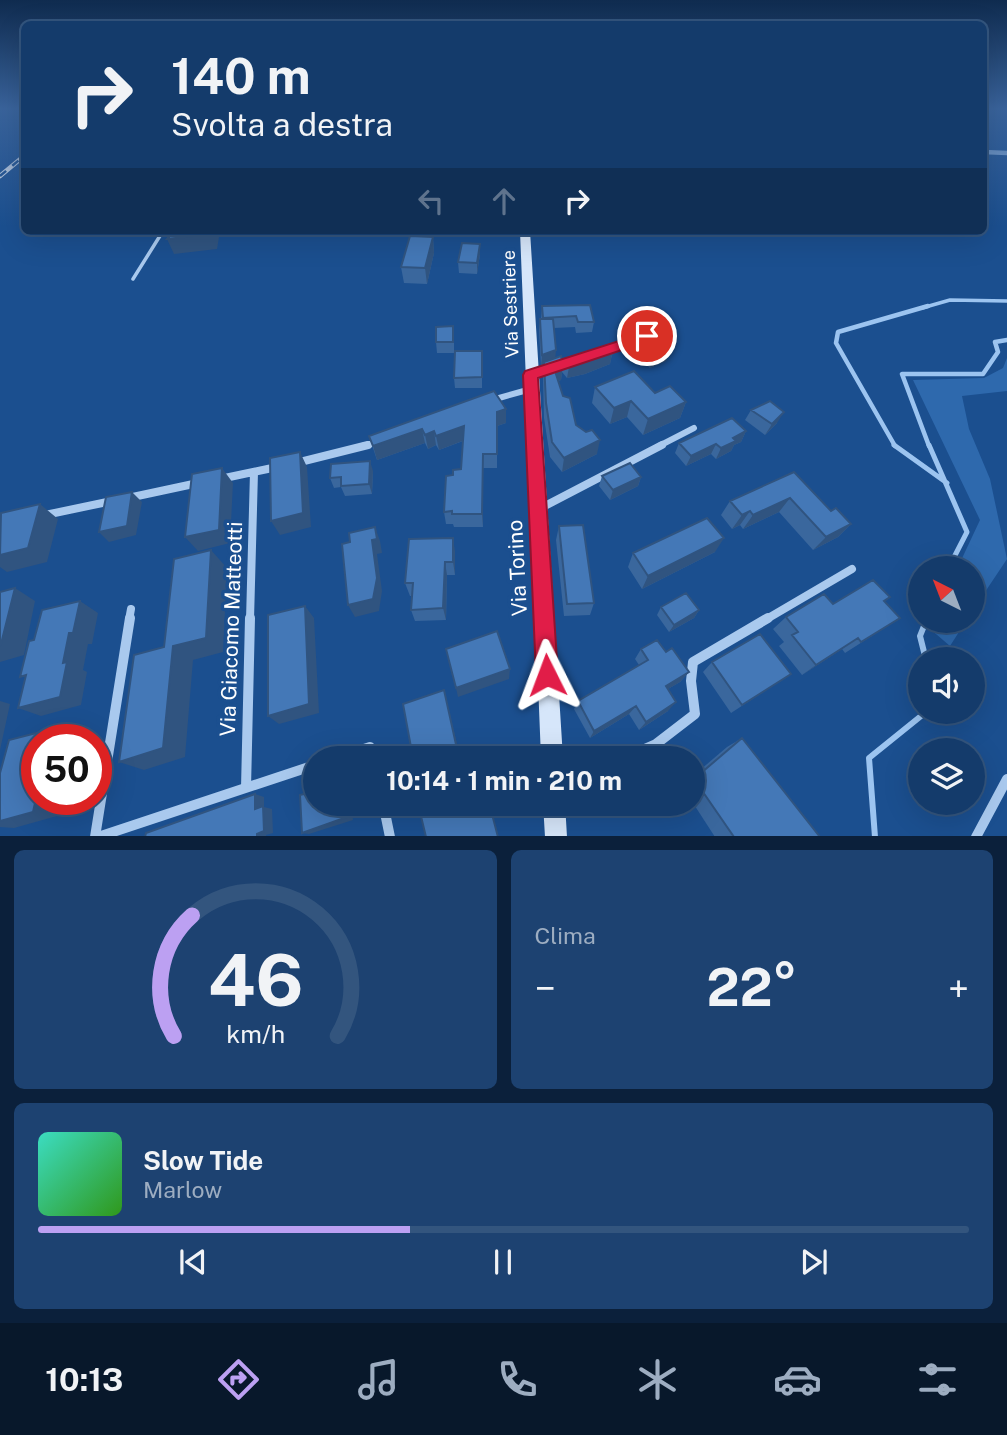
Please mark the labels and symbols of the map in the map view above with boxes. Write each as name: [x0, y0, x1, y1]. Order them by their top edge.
street label: Via Sestriere: [498, 250, 522, 358]
pin: [617, 306, 677, 366]
street label: Via Torino: [502, 519, 532, 617]
street label: Via Giacomo Matteotti: [215, 521, 247, 737]
north arrow: [908, 556, 985, 634]
position arrow: [510, 638, 584, 712]
speed limit sign: 50: [21, 724, 112, 815]

